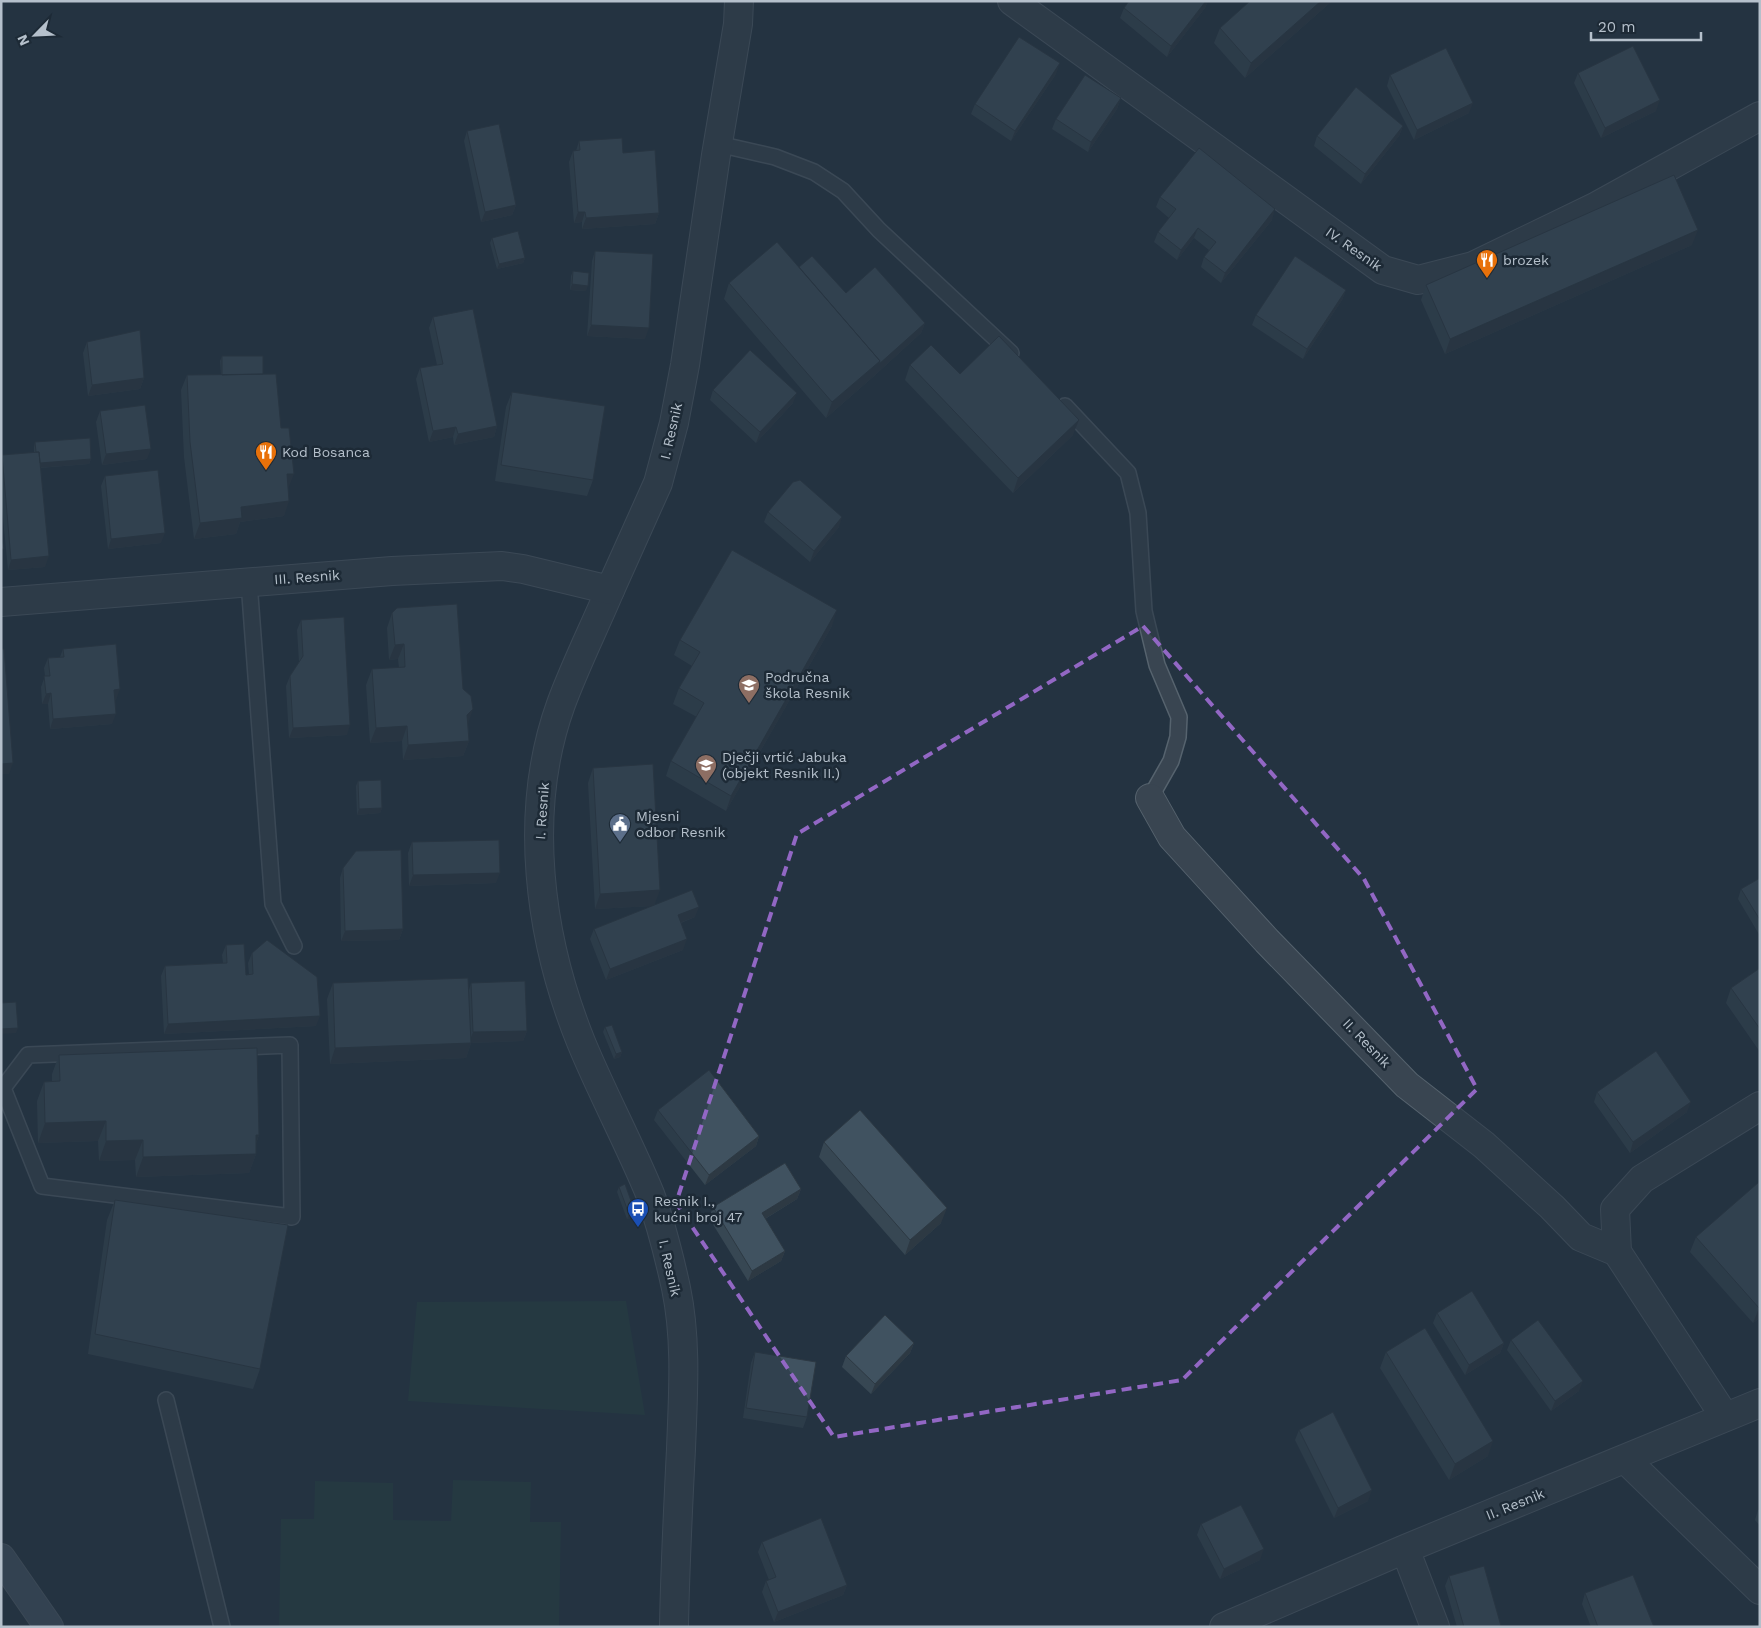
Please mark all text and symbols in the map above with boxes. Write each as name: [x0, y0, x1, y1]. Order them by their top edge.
north arrow: [10, 10, 60, 60]
scale bar: [1591, 10, 1701, 42]
text: 20 m: [1598, 18, 1636, 36]
text: N: [14, 32, 33, 48]
street label: IV. Resnik: [1323, 224, 1385, 274]
restaurant icon: brozek: [1475, 248, 1499, 279]
place label: brozek: [1503, 252, 1549, 268]
street label: I. Resnik: [657, 401, 685, 461]
restaurant icon: Kod Bosanca: [254, 440, 278, 471]
place label: Kod Bosanca: [282, 444, 370, 460]
street label: III. Resnik: [274, 567, 340, 587]
place label: Područna škola Resnik: [765, 669, 850, 701]
school or university icon: Područna škola Resnik: [737, 673, 761, 704]
place label: Dječji vrtić Jabuka (objekt Resnik II.): [722, 749, 847, 781]
school or university icon: Dječji vrtić Jabuka (objekt Resnik II.): [694, 753, 718, 784]
street label: I. Resnik: [532, 782, 552, 840]
place label: Mjesni odbor Resnik: [636, 808, 725, 840]
public building icon: Mjesni odbor Resnik: [608, 812, 632, 843]
street label: II. Resnik: [1340, 1015, 1394, 1071]
place label: Resnik I., kućni broj 47: [654, 1193, 743, 1225]
bus stop icon: Resnik I., kućni broj 47: [626, 1197, 650, 1228]
street label: I. Resnik: [656, 1238, 684, 1298]
street label: II. Resnik: [1483, 1485, 1547, 1523]

